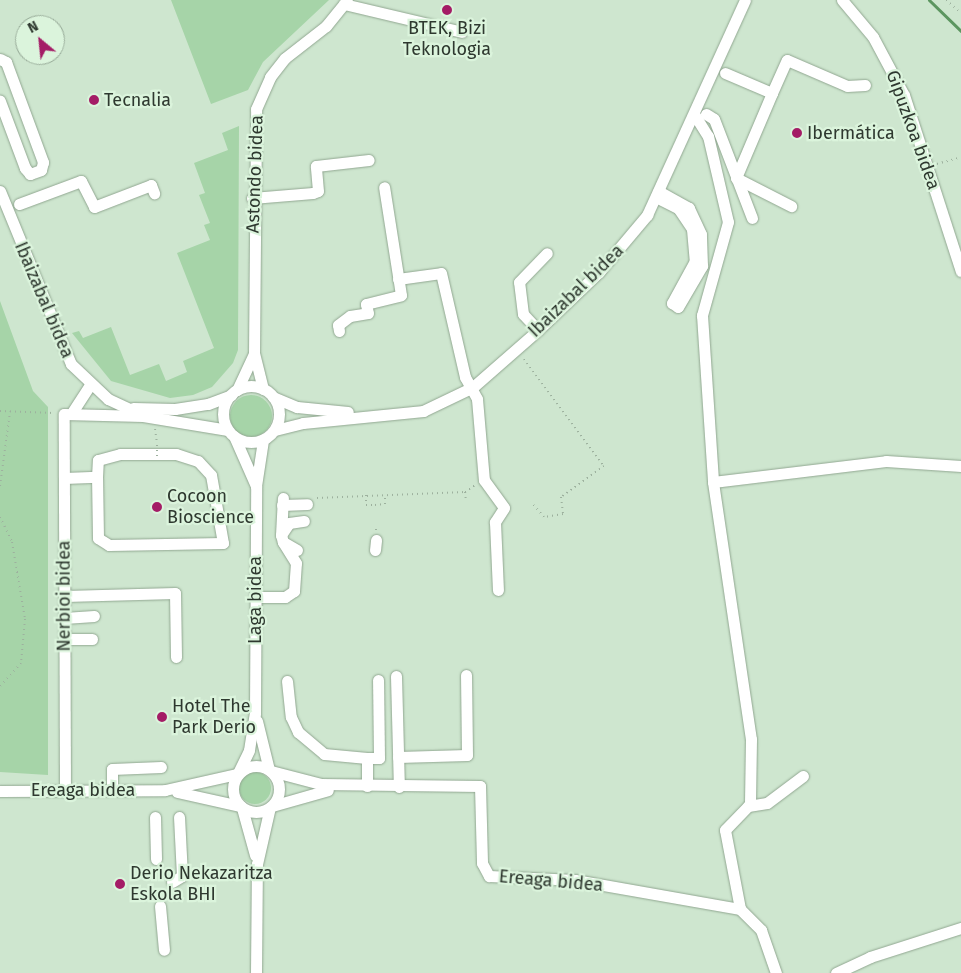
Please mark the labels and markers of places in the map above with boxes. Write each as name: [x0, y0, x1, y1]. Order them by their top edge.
marker: BTEK, Bizi Teknologia: [441, 4, 453, 16]
place label: BTEK, Bizi Teknologia: [403, 18, 491, 60]
place label: Tecnalia: [104, 89, 171, 111]
marker: Tecnalia: [88, 94, 100, 106]
place label: Ibermática: [807, 122, 895, 144]
marker: Ibermática: [791, 127, 803, 139]
place label: Cocoon Bioscience: [167, 486, 254, 528]
marker: Cocoon Bioscience: [151, 501, 163, 513]
place label: Hotel The Park Derio: [172, 696, 256, 739]
marker: Hotel The Park Derio: [156, 711, 168, 723]
place label: Derio Nekazaritza Eskola BHI: [130, 863, 273, 906]
marker: Derio Nekazaritza Eskola BHI: [114, 878, 126, 890]

